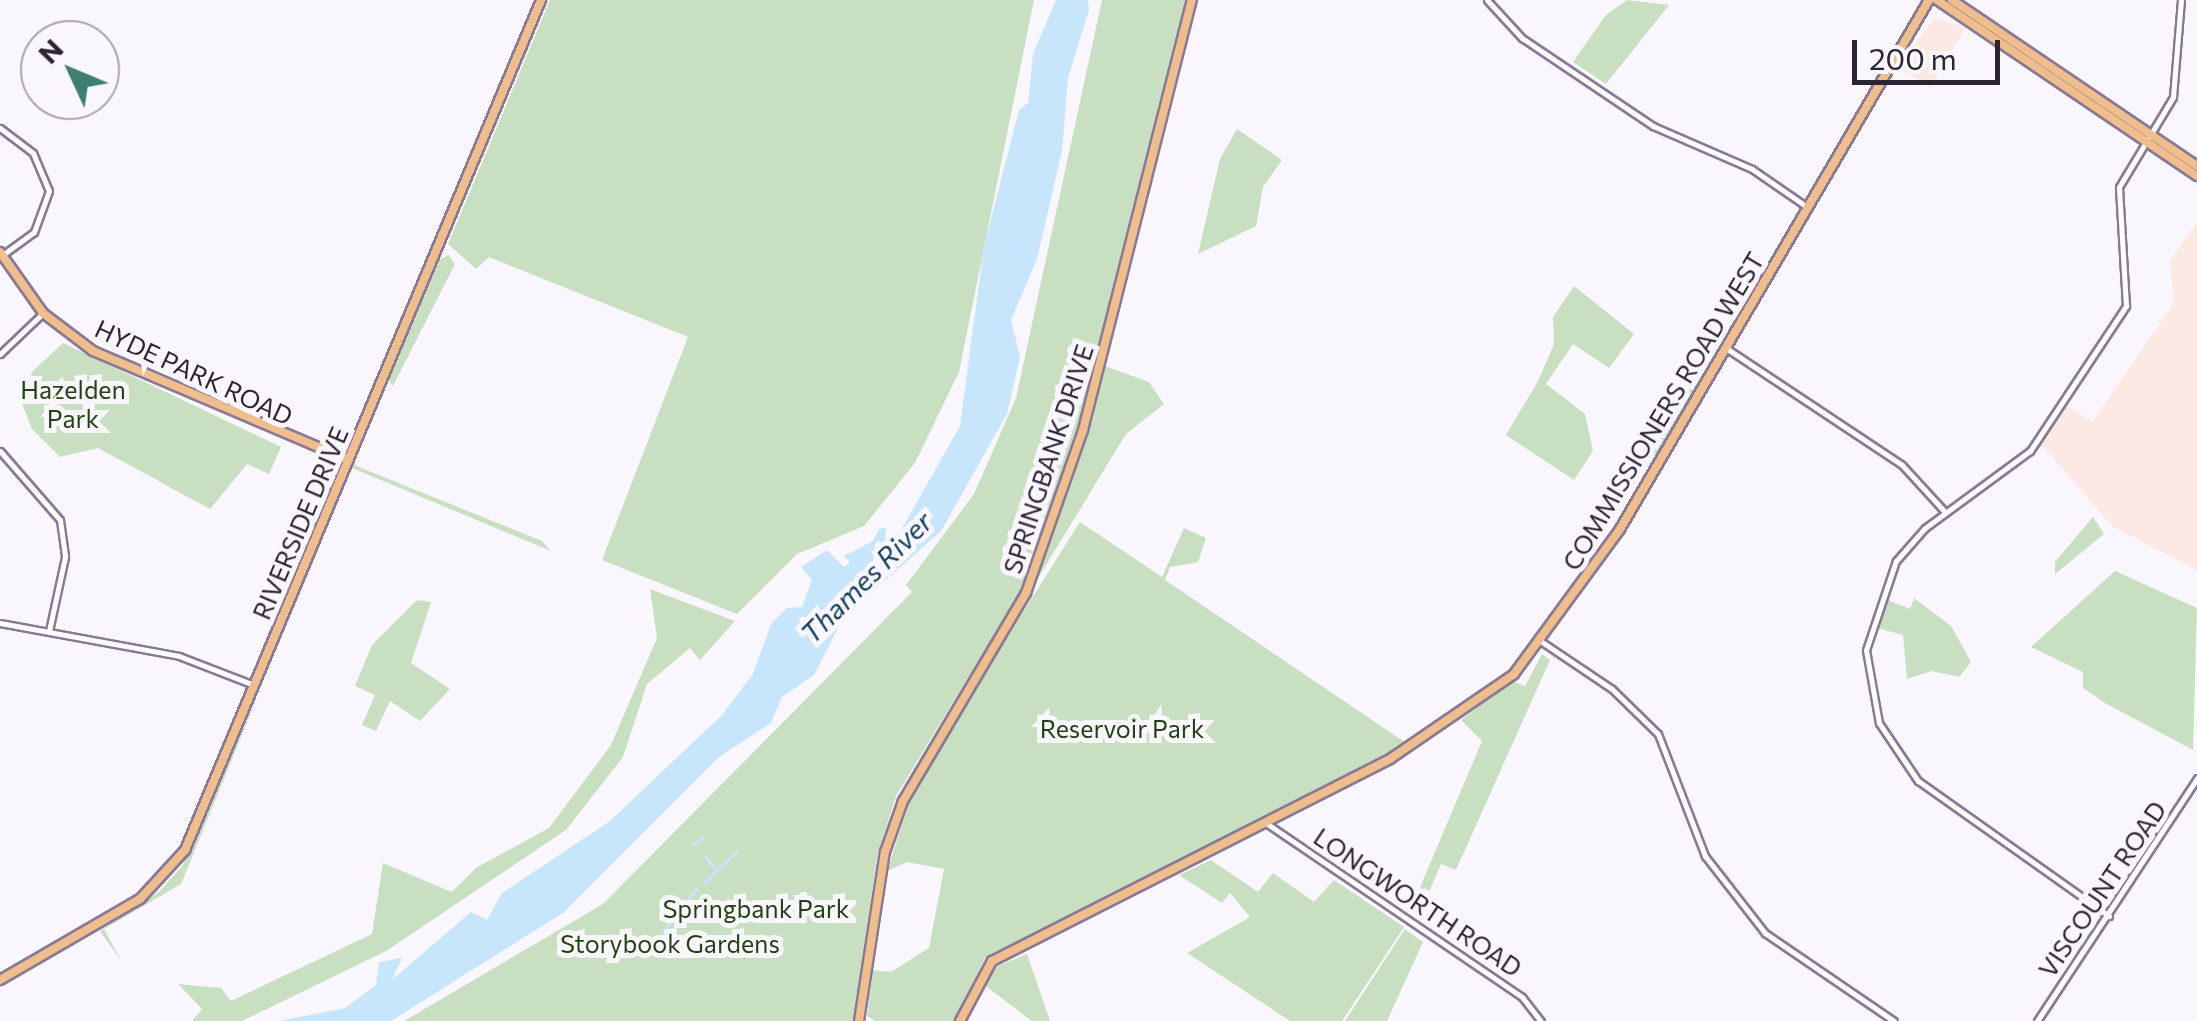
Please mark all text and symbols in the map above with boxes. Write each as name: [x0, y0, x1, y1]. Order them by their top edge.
north arrow: [20, 20, 120, 120]
scale bar: [1857, 20, 2004, 82]
text: N: [30, 31, 69, 70]
text: 200 m: [1869, 39, 1957, 76]
street label: COMMISSIONERS ROAD WEST: [1556, 247, 1770, 575]
street label: HYDE PARK ROAD: [90, 313, 298, 431]
street label: SPRINGBANK DRIVE: [997, 341, 1099, 577]
park label: Hazelden Park: [20, 375, 126, 434]
street label: RIVERSIDE DRIVE: [246, 422, 354, 624]
water label: Thames River: [793, 504, 939, 650]
park label: Reservoir Park: [1040, 713, 1204, 743]
street label: VISCOUNT ROAD: [2032, 795, 2172, 983]
street label: LONGWORTH ROAD: [1308, 821, 1528, 983]
park label: Springbank Park: [663, 893, 849, 923]
park label: Storybook Gardens: [560, 928, 780, 958]

